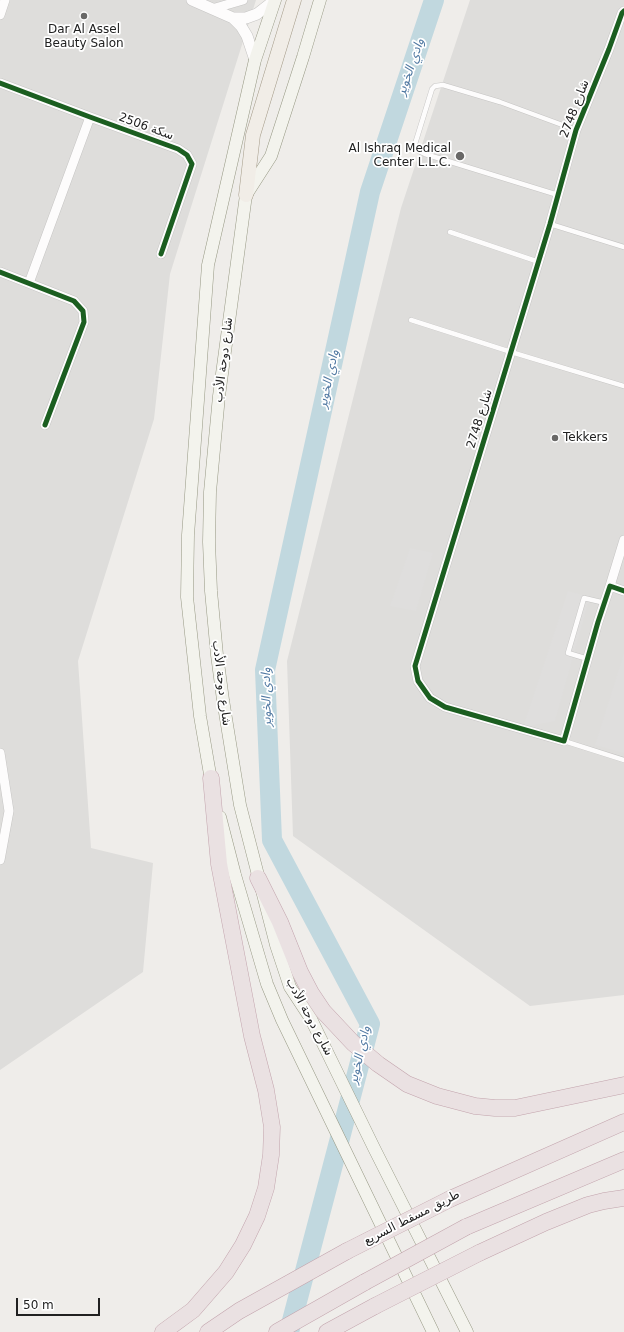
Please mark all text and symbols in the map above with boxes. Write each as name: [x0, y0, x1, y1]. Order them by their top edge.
marker: Dar Al Assel Beauty Salon: [79, 11, 89, 21]
place label: Dar Al Assel Beauty Salon: [44, 23, 124, 51]
water label: وادي الخوير: [394, 37, 428, 97]
street label: شارع 2748: [557, 78, 593, 140]
street label: سكة 2506: [117, 110, 175, 144]
place label: Al Ishraq Medical Center L.L.C.: [349, 142, 451, 170]
marker: Al Ishraq Medical Center L.L.C.: [454, 150, 466, 162]
street label: شارع دوحة الأدب: [212, 316, 236, 404]
water label: وادي الخوير: [315, 349, 343, 409]
street label: شارع 2748: [464, 388, 496, 450]
place label: Tekkers: [563, 431, 608, 445]
marker: Tekkers: [550, 433, 560, 443]
street label: شارع دوحة الأدب: [209, 639, 233, 727]
water label: وادي الخوير: [259, 667, 275, 727]
street label: شارع دوحة الأدب: [282, 976, 336, 1058]
water label: وادي الخوير: [346, 1024, 374, 1086]
street label: طريق مسقط السريع: [362, 1188, 462, 1248]
scale bar: [18, 1290, 102, 1316]
text: 50 m: [23, 1298, 54, 1312]

